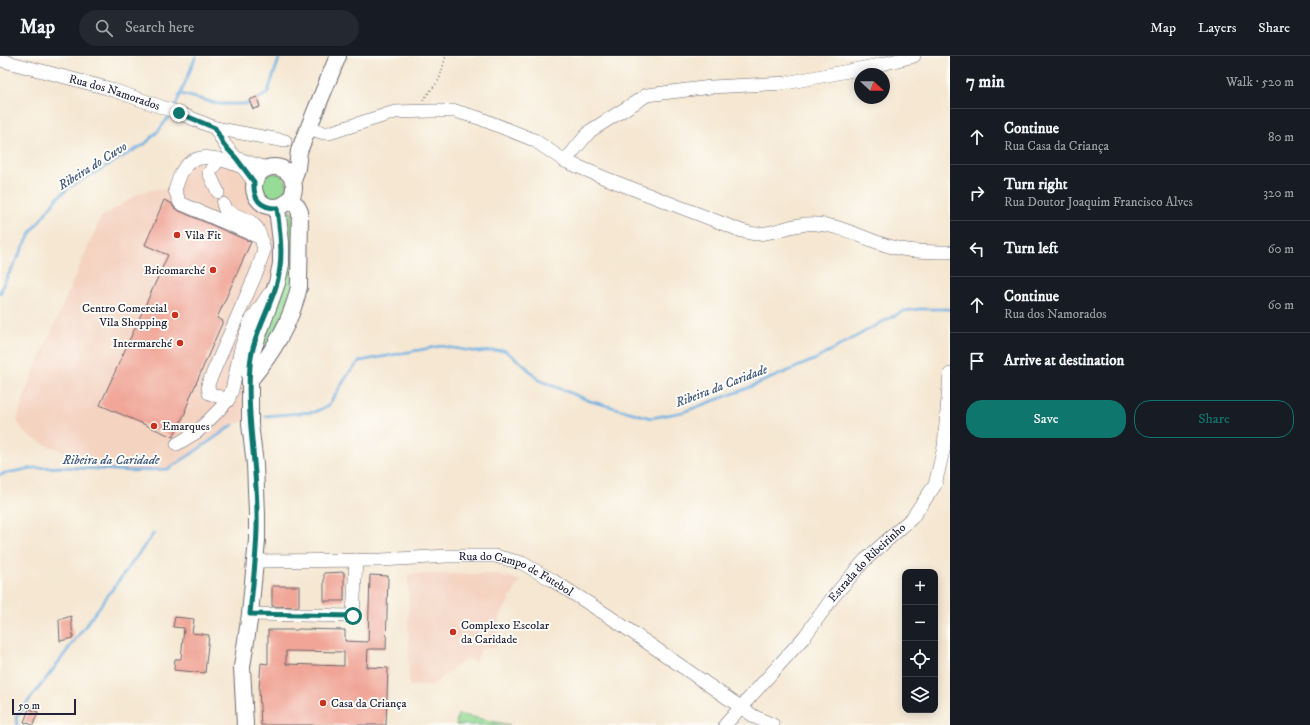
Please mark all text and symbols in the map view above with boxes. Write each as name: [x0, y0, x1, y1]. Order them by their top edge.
search box: [79, 10, 359, 46]
text: Map: [20, 16, 55, 39]
icon: search: [93, 17, 115, 39]
text: Search here: [125, 18, 194, 37]
text: Map: [1150, 19, 1176, 37]
text: Layers: [1198, 19, 1236, 37]
text: Share: [1258, 19, 1290, 37]
north arrow: [854, 68, 890, 104]
street label: Rua dos Namorados: [67, 71, 162, 114]
text: 7 min: [966, 71, 1005, 93]
text: Walk · 520 m: [1226, 74, 1294, 90]
route end: [170, 104, 188, 122]
text: Continue: [1004, 119, 1059, 138]
icon: ahead: [966, 126, 988, 148]
text: 80 m: [1268, 129, 1294, 145]
water label: Ribeira do Cuvo: [54, 138, 130, 194]
text: Rua Casa da Criança: [1004, 138, 1109, 154]
text: Turn right: [1004, 175, 1067, 194]
icon: right: [966, 182, 988, 204]
text: 320 m: [1263, 185, 1294, 201]
text: Rua Doutor Joaquim Francisco Alves: [1004, 194, 1193, 210]
place label: Vila Fit: [184, 228, 221, 243]
marker: Vila Fit: [172, 230, 182, 240]
icon: left: [966, 238, 988, 260]
text: Turn left: [1004, 239, 1058, 258]
text: 60 m: [1268, 241, 1294, 257]
place label: Bricomarché: [144, 263, 205, 278]
marker: Bricomarché: [208, 265, 218, 275]
text: Continue: [1004, 287, 1059, 306]
icon: ahead: [966, 294, 988, 316]
text: 60 m: [1268, 297, 1294, 313]
place label: Centro Comercial Vila Shopping: [82, 301, 167, 330]
text: Rua dos Namorados: [1004, 306, 1107, 322]
marker: Centro Comercial Vila Shopping: [170, 310, 180, 320]
place label: Intermarché: [113, 336, 172, 351]
marker: Intermarché: [175, 338, 185, 348]
icon: arrive: [966, 350, 988, 372]
text: Arrive at destination: [1004, 351, 1124, 370]
water label: Ribeira da Caridade: [672, 361, 770, 411]
button: Save: [966, 400, 1126, 438]
button: Share: [1134, 400, 1294, 438]
place label: Emarques: [162, 419, 210, 434]
marker: Emarques: [149, 421, 159, 431]
water label: Ribeira da Caridade: [62, 452, 160, 468]
street label: Estrada do Ribeirinho: [825, 520, 909, 605]
street label: Rua do Campo de Futebol: [459, 549, 576, 600]
map controls: [902, 569, 938, 713]
button: +: [902, 569, 938, 605]
button: −: [902, 605, 938, 641]
route start: [344, 607, 362, 625]
place label: Complexo Escolar da Caridade: [461, 618, 550, 647]
marker: Complexo Escolar da Caridade: [448, 627, 458, 637]
button: locate: [902, 641, 938, 677]
button: layers: [902, 677, 938, 713]
place label: Casa da Criança: [331, 696, 407, 711]
scale bar: [12, 697, 76, 716]
marker: Casa da Criança: [318, 698, 328, 708]
text: 50 m: [18, 699, 40, 713]

